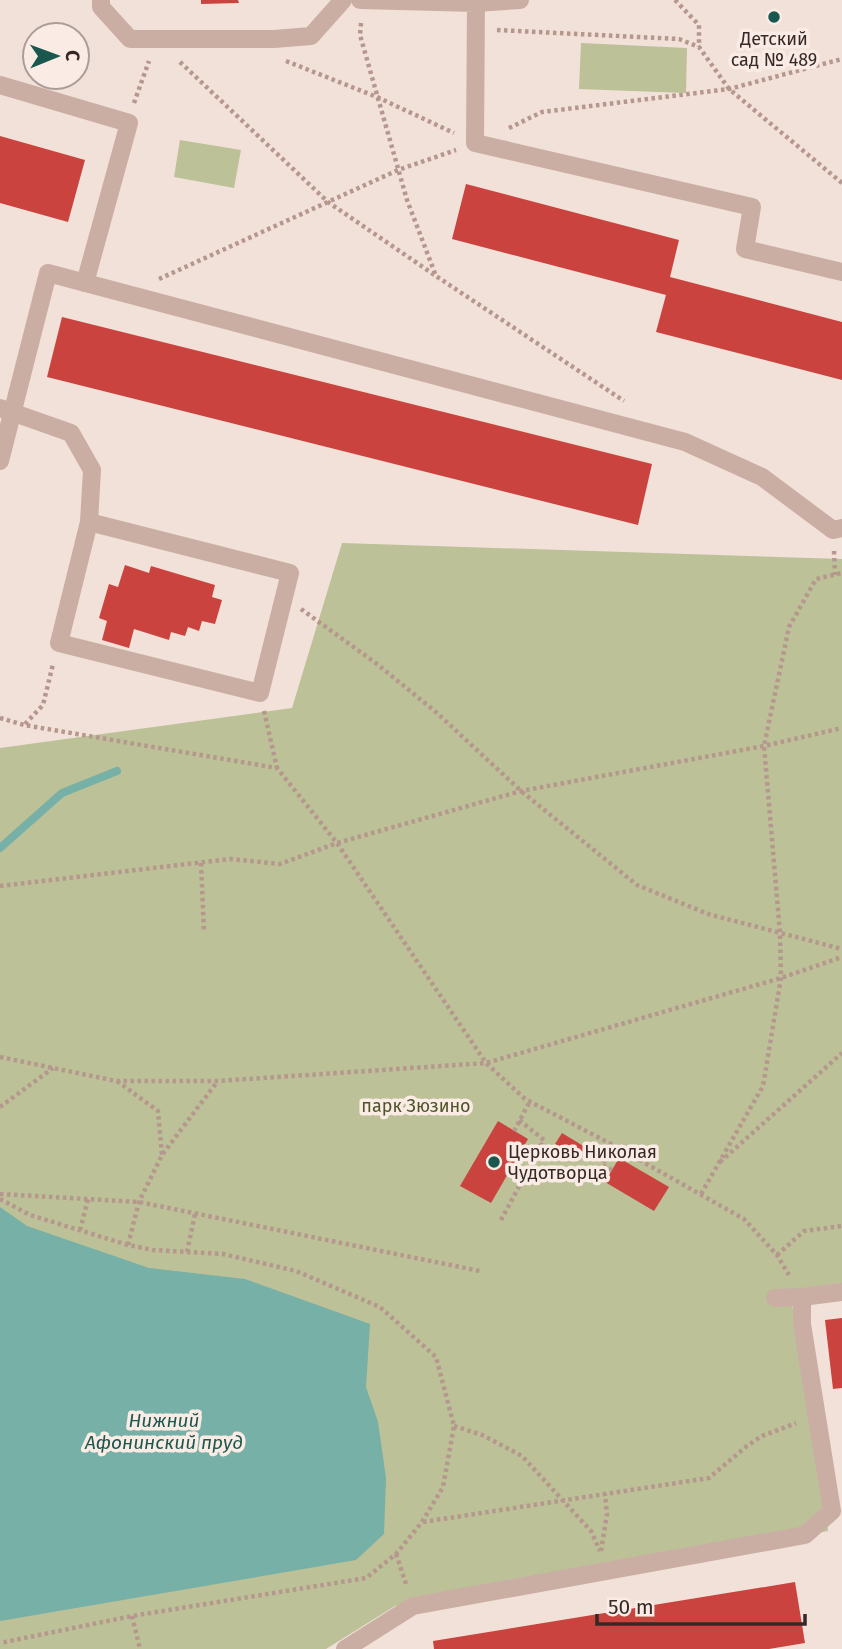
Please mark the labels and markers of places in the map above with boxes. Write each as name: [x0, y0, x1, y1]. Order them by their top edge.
marker: Детский сад № 489: [766, 9, 782, 25]
place label: Детский сад № 489: [731, 28, 817, 71]
place label: Церковь Николая Чудотворца: [508, 1141, 657, 1184]
marker: Церковь Николая Чудотворца: [486, 1154, 502, 1170]

